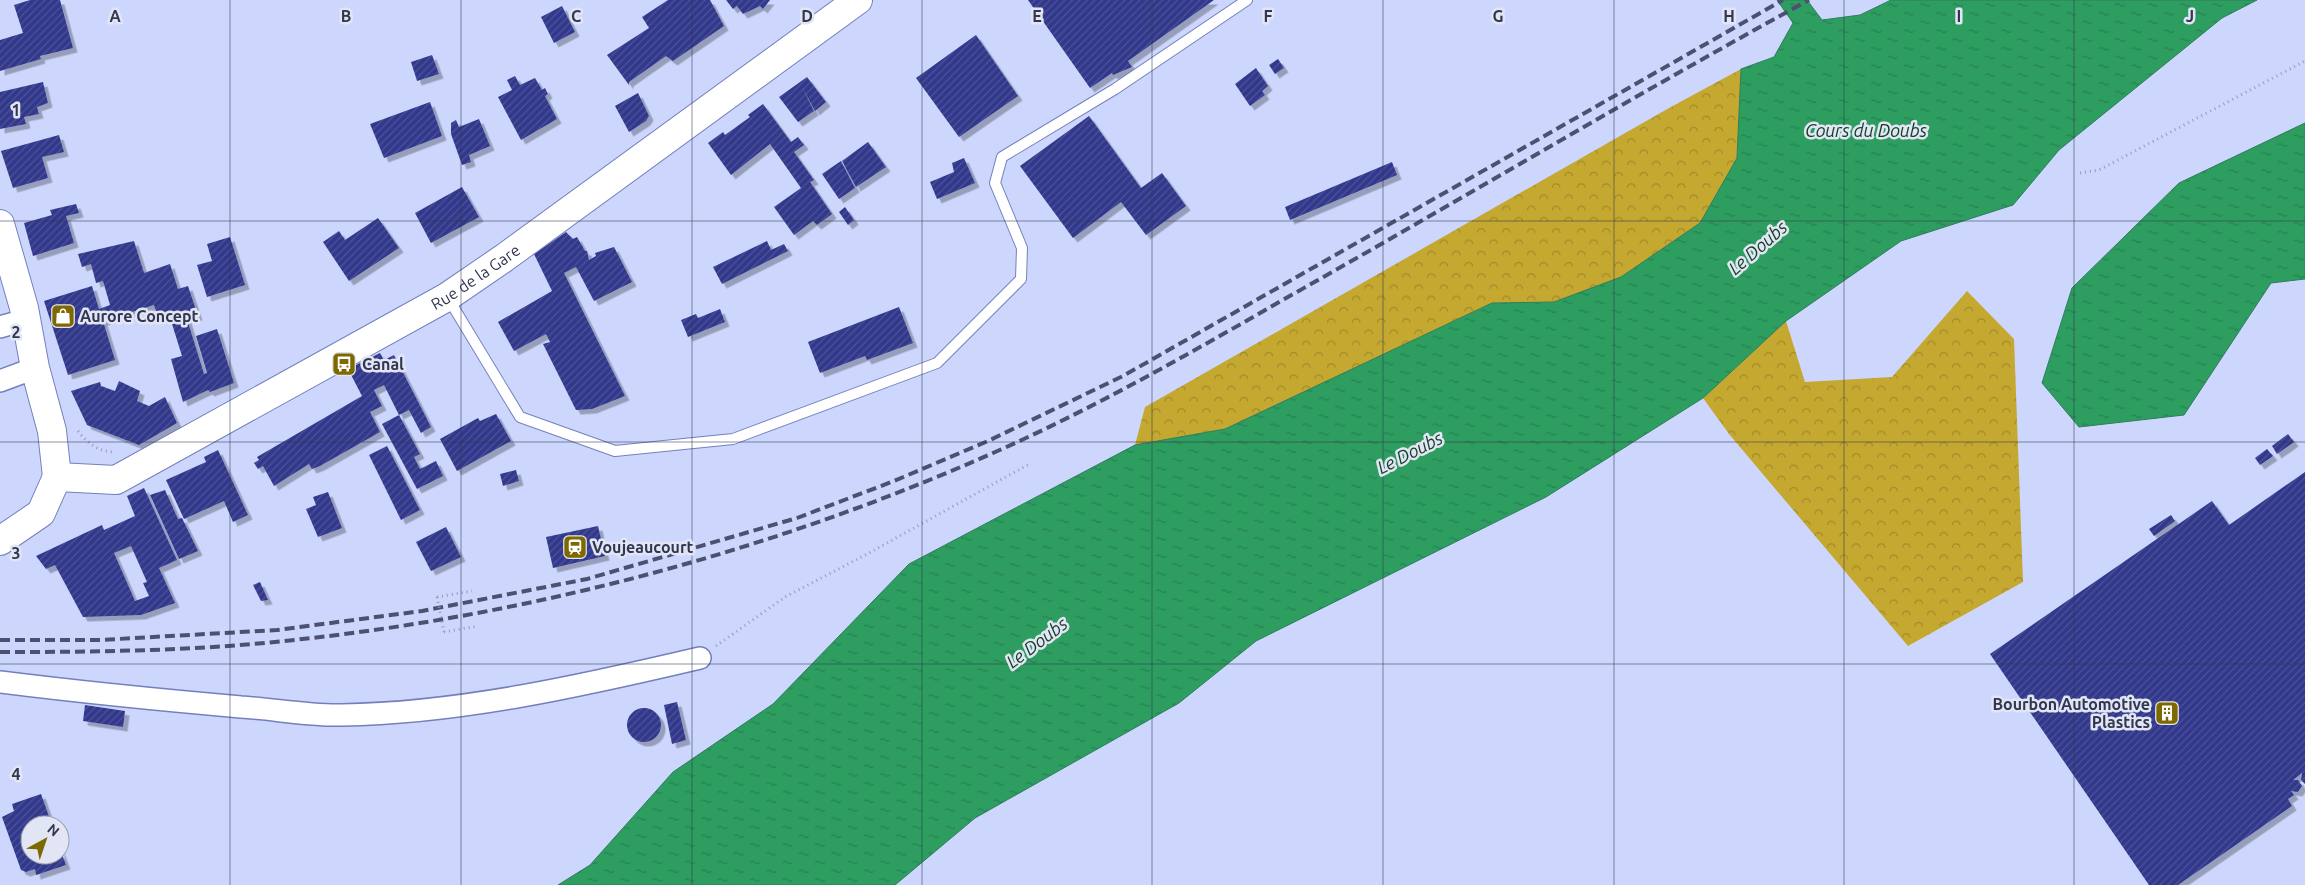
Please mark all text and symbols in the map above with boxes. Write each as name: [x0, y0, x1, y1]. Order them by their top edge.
text: A: [109, 7, 121, 25]
text: B: [341, 7, 351, 25]
text: C: [571, 7, 581, 25]
text: D: [801, 7, 813, 25]
text: E: [1032, 7, 1042, 25]
text: F: [1264, 7, 1273, 25]
text: G: [1492, 7, 1504, 25]
text: H: [1723, 7, 1735, 25]
text: I: [1957, 7, 1961, 25]
text: J: [2186, 7, 2194, 25]
text: 1: [11, 101, 21, 119]
water label: Cours du Doubs: [1805, 120, 1928, 140]
water label: Le Doubs: [1724, 216, 1791, 278]
street label: Rue de la Gare: [428, 241, 523, 313]
shop icon: Aurore Concept: [50, 303, 76, 329]
place label: Aurore Concept: [80, 307, 199, 325]
text: 2: [11, 323, 21, 341]
bus stop icon: Canal: [331, 351, 357, 377]
place label: Canal: [362, 355, 404, 373]
water label: Le Doubs: [1373, 427, 1446, 477]
station icon: Voujeaucourt: [562, 534, 588, 560]
place label: Voujeaucourt: [592, 538, 693, 556]
text: 3: [11, 544, 21, 562]
water label: Le Doubs: [1002, 613, 1071, 672]
place label: Bourbon Automotive Plastics: [1992, 695, 2150, 731]
building icon: Bourbon Automotive Plastics: [2154, 700, 2180, 726]
text: 4: [11, 765, 21, 783]
north arrow: [20, 815, 70, 865]
text: N: [44, 821, 63, 840]

